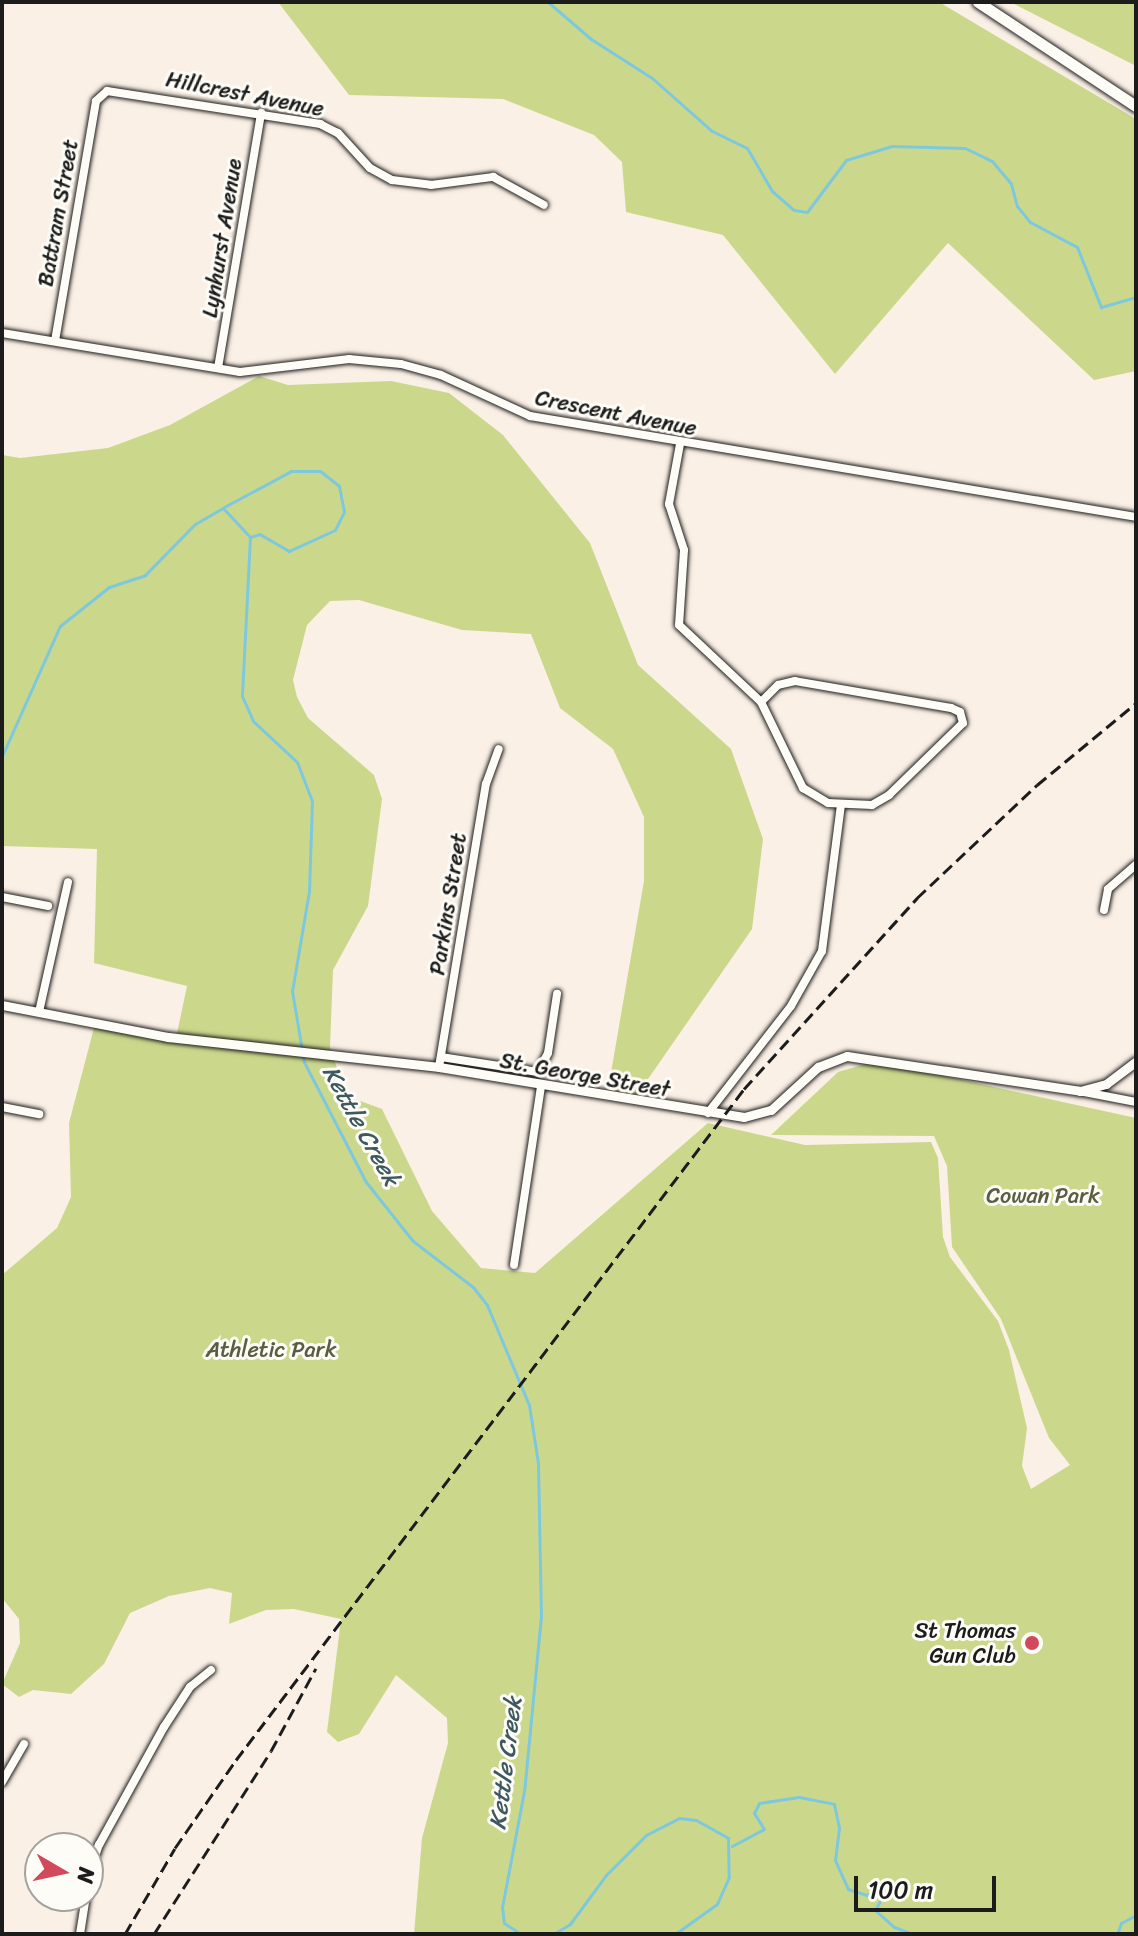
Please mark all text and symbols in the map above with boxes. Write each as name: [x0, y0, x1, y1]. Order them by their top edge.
street label: Hillcrest Avenue: [164, 66, 326, 122]
street label: Battram Street: [32, 137, 84, 289]
street label: Lynhurst Avenue: [196, 157, 248, 319]
street label: Crescent Avenue: [533, 384, 699, 442]
street label: Parkins Street: [424, 831, 472, 977]
street label: St. George Street: [498, 1047, 672, 1103]
water label: Kettle Creek: [316, 1060, 406, 1192]
park label: Cowan Park: [986, 1183, 1100, 1209]
park label: Athletic Park: [206, 1337, 336, 1363]
place label: St Thomas Gun Club: [915, 1617, 1016, 1668]
marker: St Thomas Gun Club: [1023, 1634, 1041, 1652]
water label: Kettle Creek: [484, 1695, 528, 1831]
north arrow: [24, 1832, 104, 1912]
scale bar: [858, 1860, 1000, 1910]
text: N: [66, 1865, 107, 1886]
text: 100 m: [868, 1869, 933, 1911]

